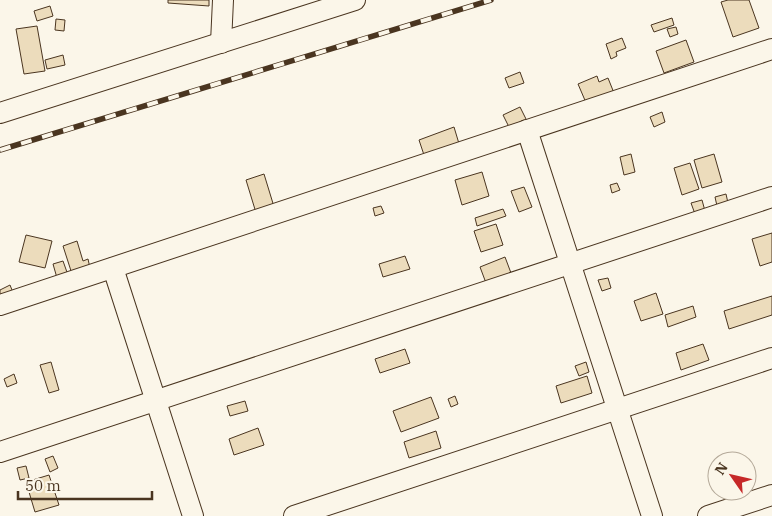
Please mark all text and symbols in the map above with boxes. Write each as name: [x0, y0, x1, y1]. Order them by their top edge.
north arrow: [707, 451, 757, 501]
text: N: [711, 459, 732, 478]
scale bar: [18, 468, 151, 500]
text: 50 m: [25, 476, 61, 495]

